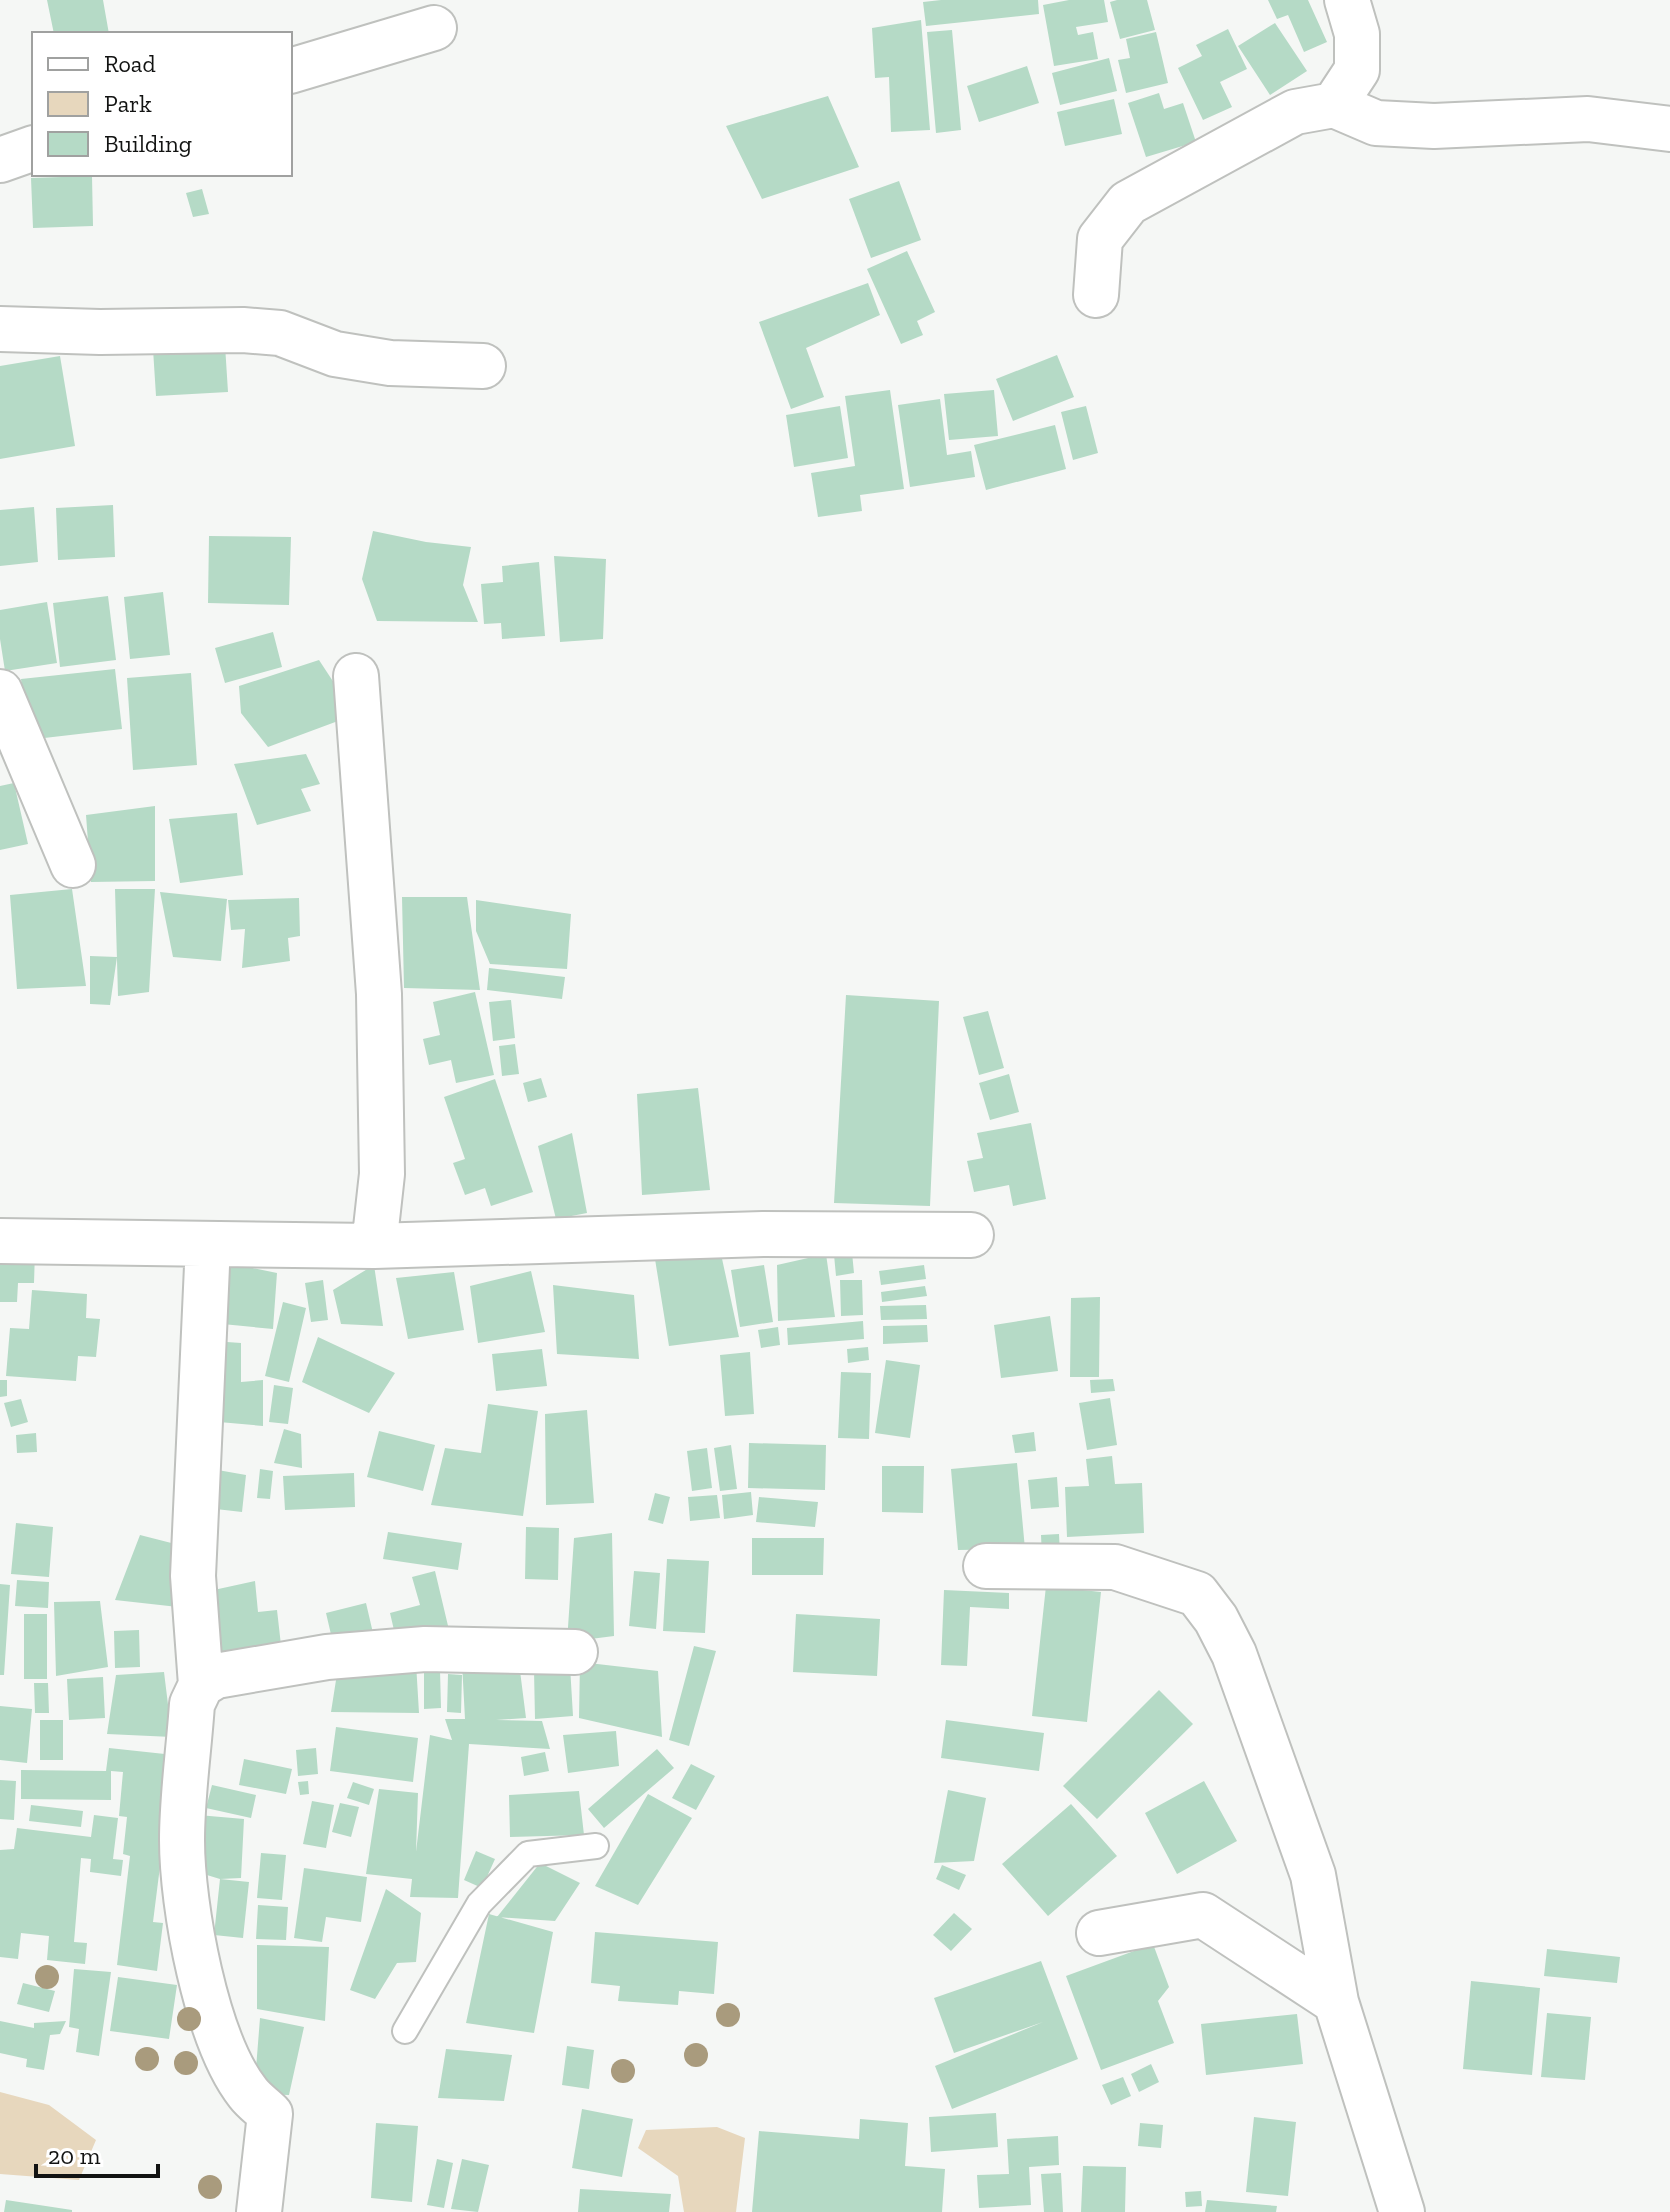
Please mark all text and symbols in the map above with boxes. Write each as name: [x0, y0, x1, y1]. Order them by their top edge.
legend: [32, 32, 292, 176]
text: Road: [104, 49, 156, 78]
text: Park: [104, 89, 152, 118]
text: Building: [104, 129, 192, 158]
scale bar: [36, 2128, 158, 2178]
text: 20 m: [48, 2141, 101, 2170]

